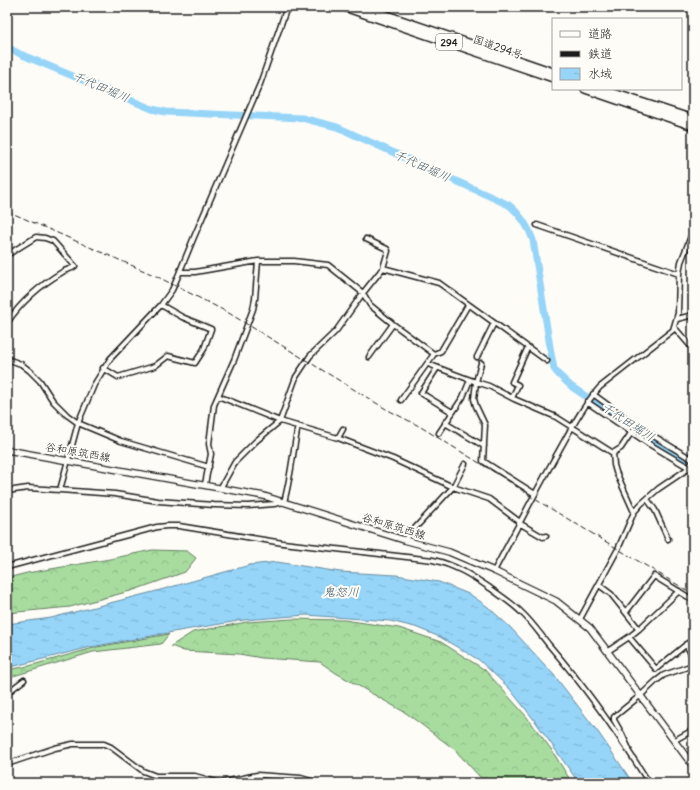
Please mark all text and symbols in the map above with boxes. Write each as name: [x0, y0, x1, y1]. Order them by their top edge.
legend: [552, 18, 682, 90]
text: 道路: [588, 26, 612, 41]
street label: 国道294号: [471, 32, 525, 62]
road number: 294: [436, 34, 462, 50]
text: 鉄道: [588, 46, 612, 61]
text: 水域: [588, 66, 612, 81]
water label: 千代田堀川: [71, 68, 132, 105]
water label: 千代田堀川: [392, 146, 453, 185]
water label: 千代田堀川: [599, 399, 658, 444]
street label: 谷和原筑西線: [44, 439, 112, 465]
street label: 谷和原筑西線: [360, 510, 428, 542]
water label: 鬼怒川: [323, 584, 359, 599]

